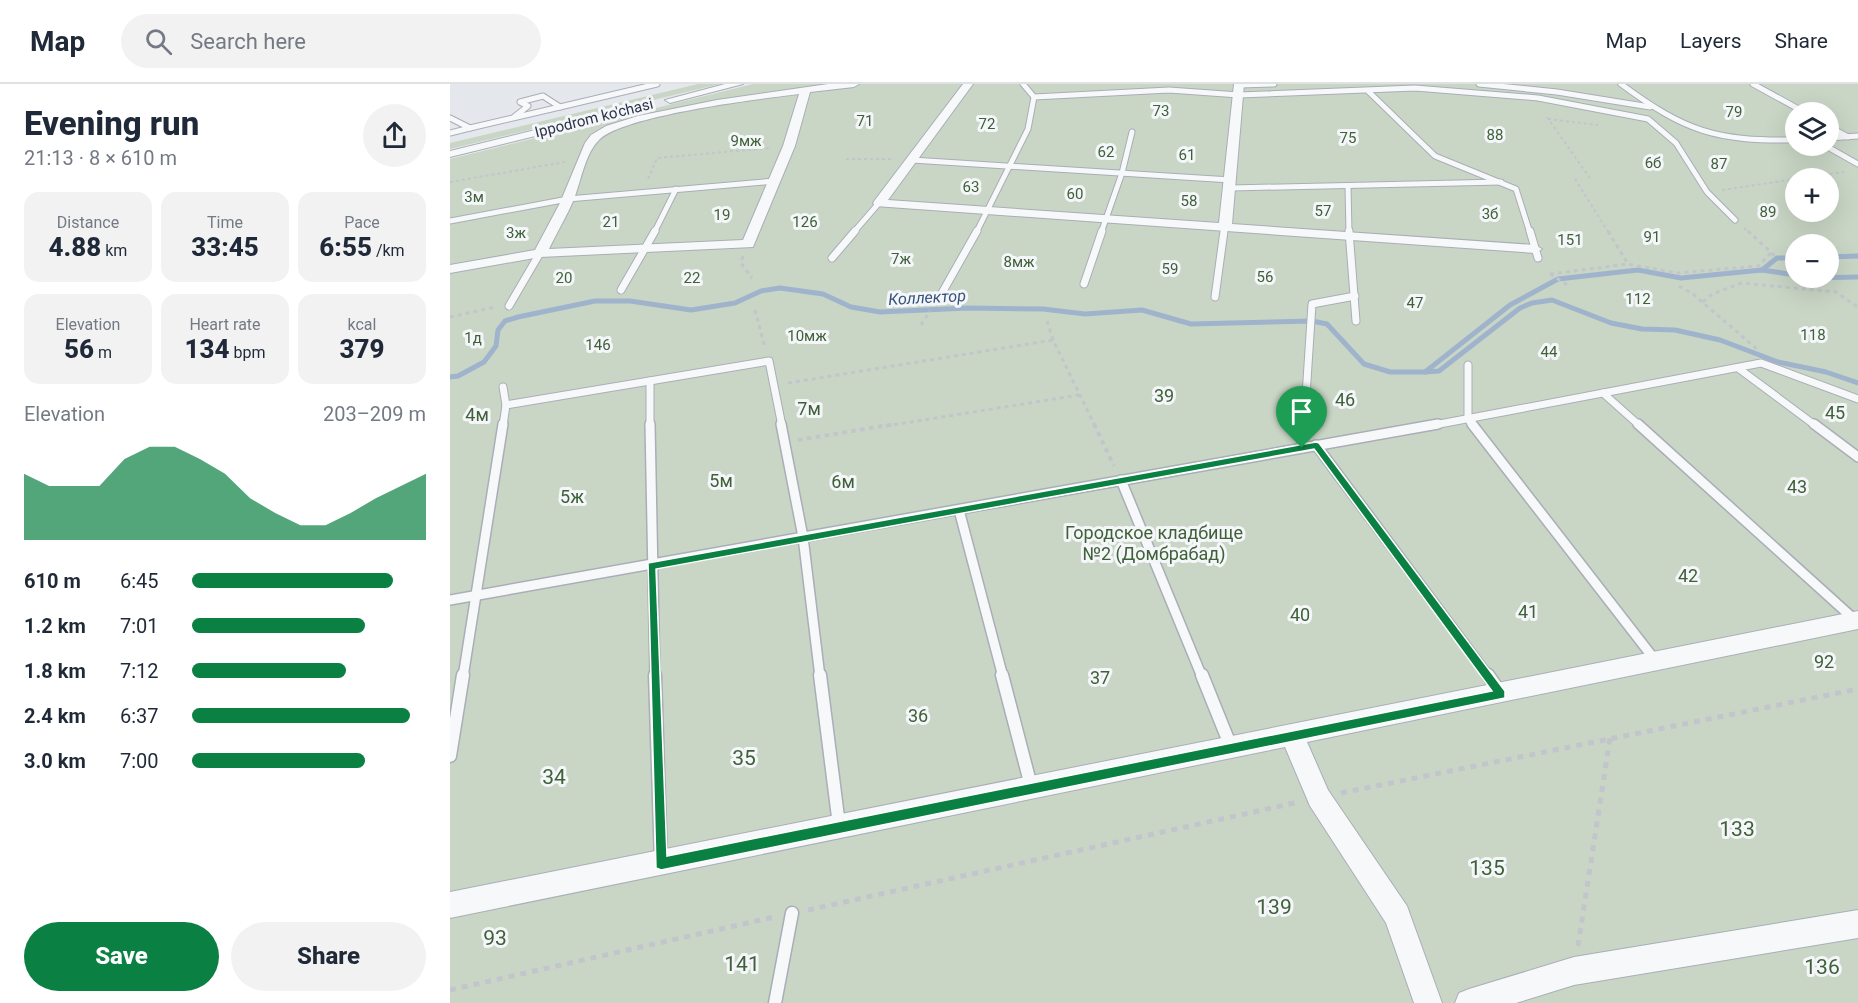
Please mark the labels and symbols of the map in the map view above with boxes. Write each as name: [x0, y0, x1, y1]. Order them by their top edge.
street label: Ippodrom ko'chasi: [533, 95, 655, 141]
park label: 73: [1153, 102, 1169, 120]
park label: 79: [1726, 103, 1742, 121]
park label: 71: [857, 112, 873, 130]
park label: 72: [979, 115, 995, 133]
park label: 88: [1487, 126, 1503, 144]
park label: 75: [1340, 129, 1356, 147]
park label: 9мж: [730, 132, 762, 150]
park label: 62: [1098, 143, 1114, 161]
park label: 61: [1179, 146, 1195, 164]
park label: 6б: [1645, 154, 1661, 172]
park label: 87: [1711, 155, 1727, 173]
park label: 63: [963, 178, 979, 196]
park label: 60: [1067, 185, 1083, 203]
park label: 3м: [464, 188, 484, 206]
park label: 58: [1181, 192, 1197, 210]
park label: 57: [1315, 202, 1331, 220]
park label: 89: [1760, 203, 1776, 221]
park label: 3б: [1482, 205, 1498, 223]
park label: 19: [714, 206, 730, 224]
park label: 21: [603, 213, 619, 231]
park label: 126: [792, 213, 818, 231]
park label: 3ж: [506, 224, 526, 242]
park label: 91: [1644, 228, 1660, 246]
park label: 151: [1557, 231, 1583, 249]
park label: 7ж: [891, 250, 911, 268]
park label: 8мж: [1003, 253, 1035, 271]
park label: 59: [1162, 260, 1178, 278]
park label: 56: [1257, 268, 1273, 286]
park label: 20: [556, 269, 572, 287]
park label: 22: [684, 269, 700, 287]
water label: Коллектор: [888, 286, 966, 309]
park label: 112: [1625, 290, 1651, 308]
park label: 47: [1407, 294, 1423, 312]
park label: 118: [1800, 326, 1826, 344]
park label: 10мж: [787, 327, 827, 345]
park label: 1д: [464, 329, 482, 347]
park label: 146: [585, 336, 611, 354]
park label: 44: [1541, 343, 1558, 361]
park label: 39: [1154, 385, 1174, 406]
pin: [1276, 386, 1327, 448]
park label: 46: [1335, 389, 1355, 410]
park label: 7м: [797, 398, 821, 419]
park label: 45: [1825, 402, 1845, 423]
park label: 4м: [465, 404, 489, 425]
park label: 5м: [709, 470, 733, 491]
park label: 6м: [831, 471, 855, 492]
park label: 43: [1787, 476, 1807, 497]
park label: 5ж: [560, 486, 584, 507]
park label: Городское кладбище №2 (Домбрабад): [1065, 522, 1243, 565]
park label: 42: [1678, 565, 1698, 586]
park label: 41: [1518, 601, 1538, 622]
park label: 40: [1290, 604, 1310, 625]
park label: 92: [1814, 651, 1834, 672]
park label: 37: [1090, 667, 1110, 688]
park label: 36: [908, 705, 928, 726]
park label: 35: [732, 746, 756, 770]
park label: 34: [542, 765, 566, 789]
park label: 133: [1719, 817, 1755, 841]
park label: 135: [1469, 856, 1505, 880]
park label: 139: [1256, 895, 1292, 919]
park label: 93: [483, 926, 507, 950]
park label: 141: [724, 952, 760, 976]
park label: 136: [1804, 955, 1840, 979]

